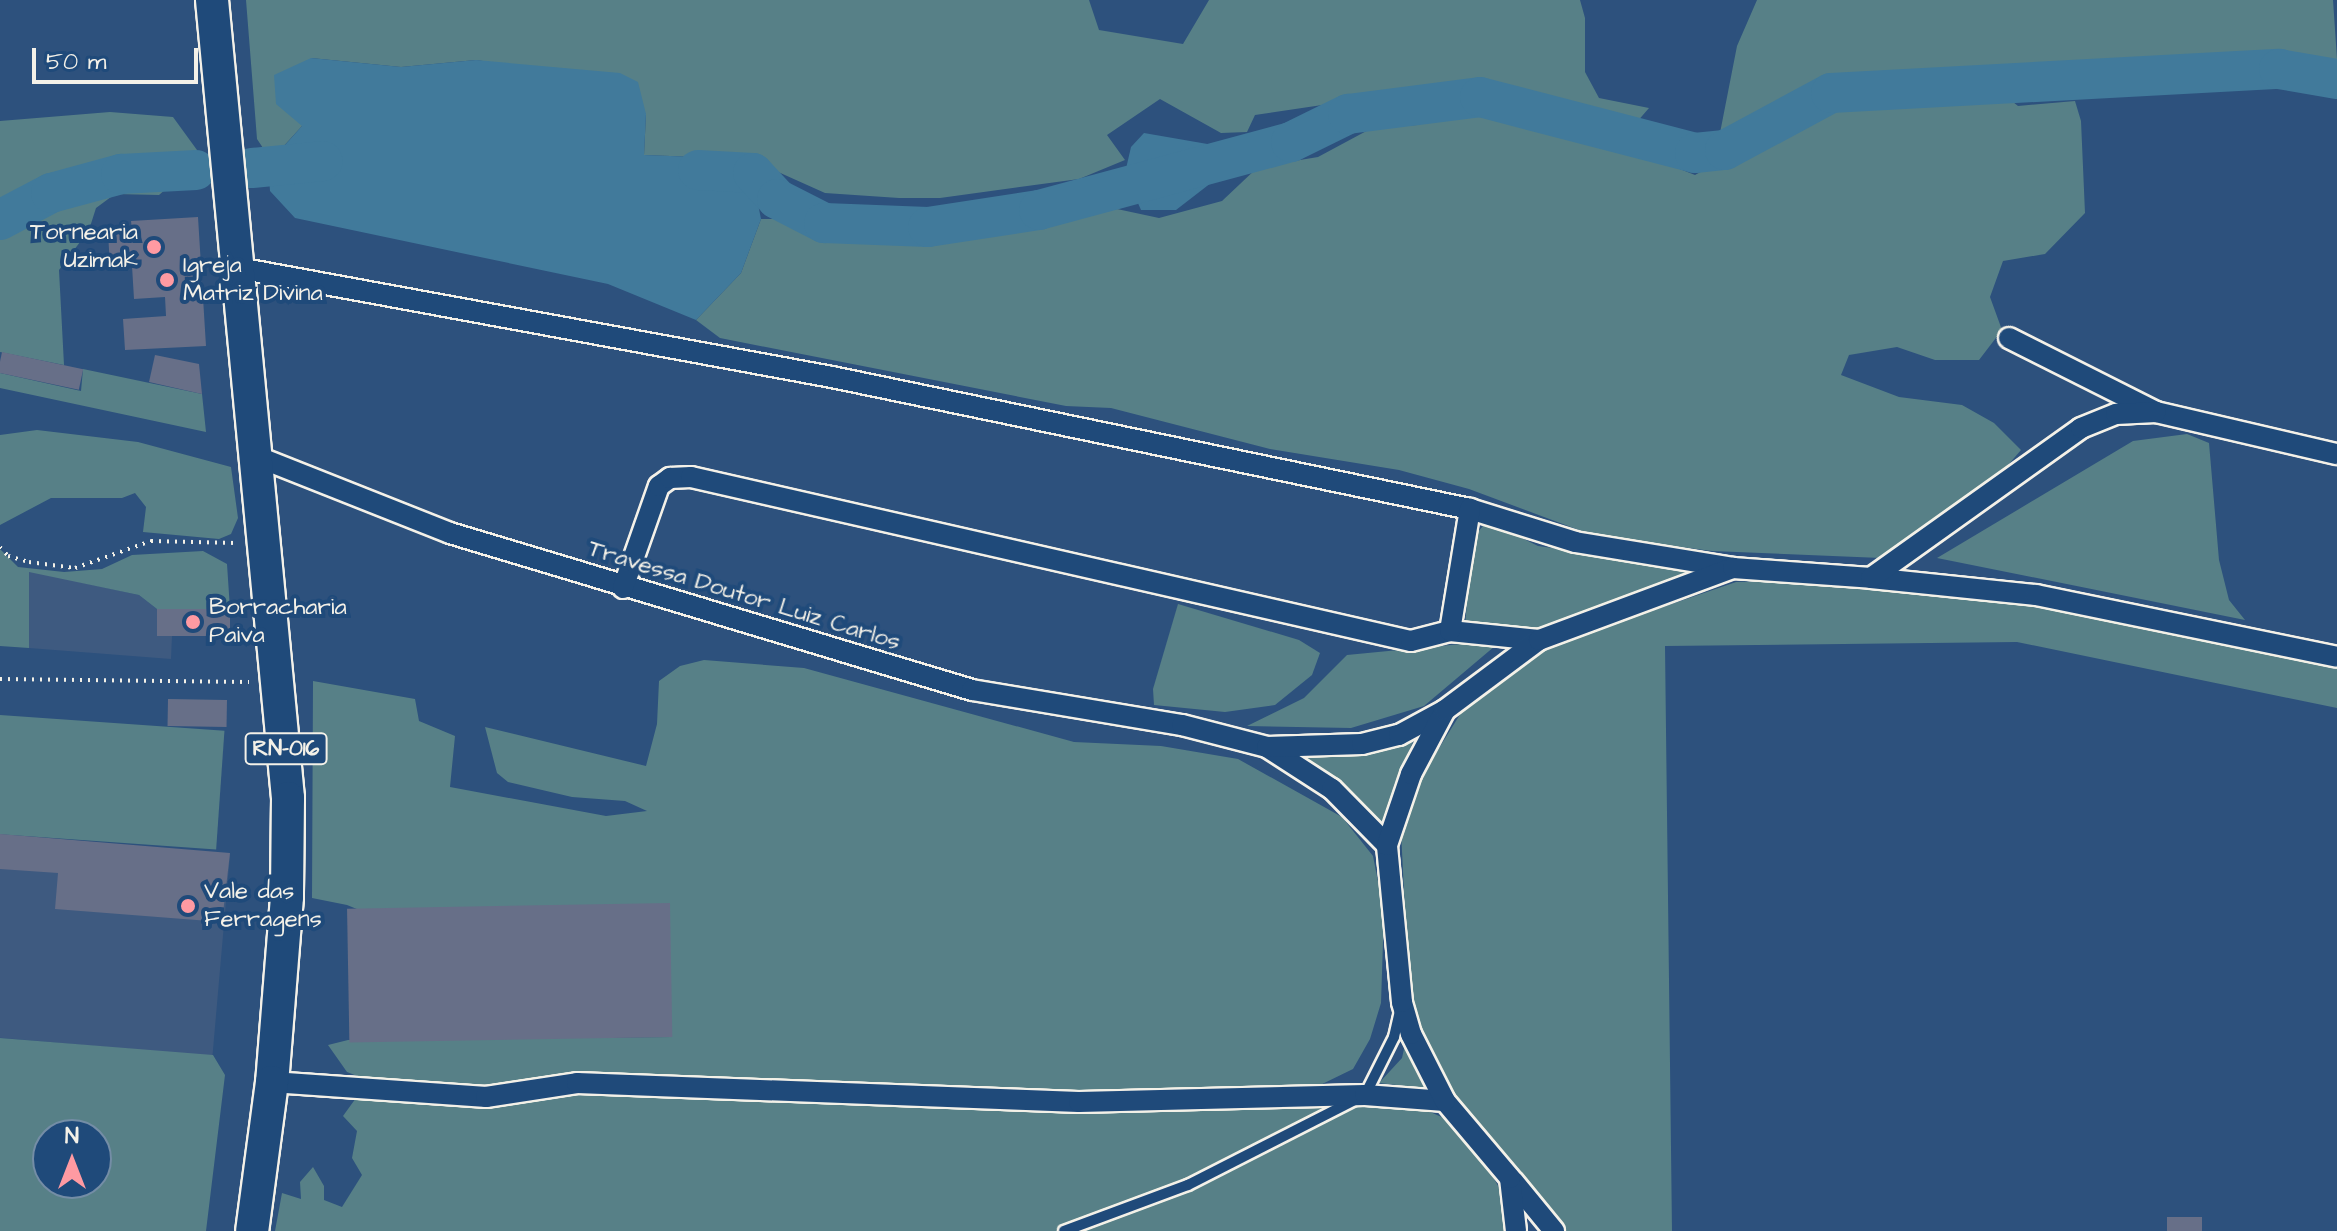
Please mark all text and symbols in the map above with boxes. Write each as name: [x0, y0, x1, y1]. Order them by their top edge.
scale bar: [36, 32, 202, 82]
text: 50 m: [46, 45, 106, 79]
place label: Tornearia Uzimak: [30, 219, 138, 275]
marker: Tornearia Uzimak: [145, 238, 163, 256]
place label: Igreja Matriz Divina: [183, 252, 323, 308]
marker: Igreja Matriz Divina: [158, 271, 176, 289]
street label: Travessa Doutor Luiz Carlos: [585, 535, 903, 657]
place label: Borracharia Paiva: [209, 594, 347, 650]
marker: Borracharia Paiva: [184, 613, 202, 631]
road number: RN-016: [244, 731, 328, 767]
place label: Vale das Ferragens: [204, 878, 322, 934]
marker: Vale das Ferragens: [179, 897, 197, 915]
north arrow: [32, 1119, 112, 1199]
text: N: [65, 1121, 79, 1152]

